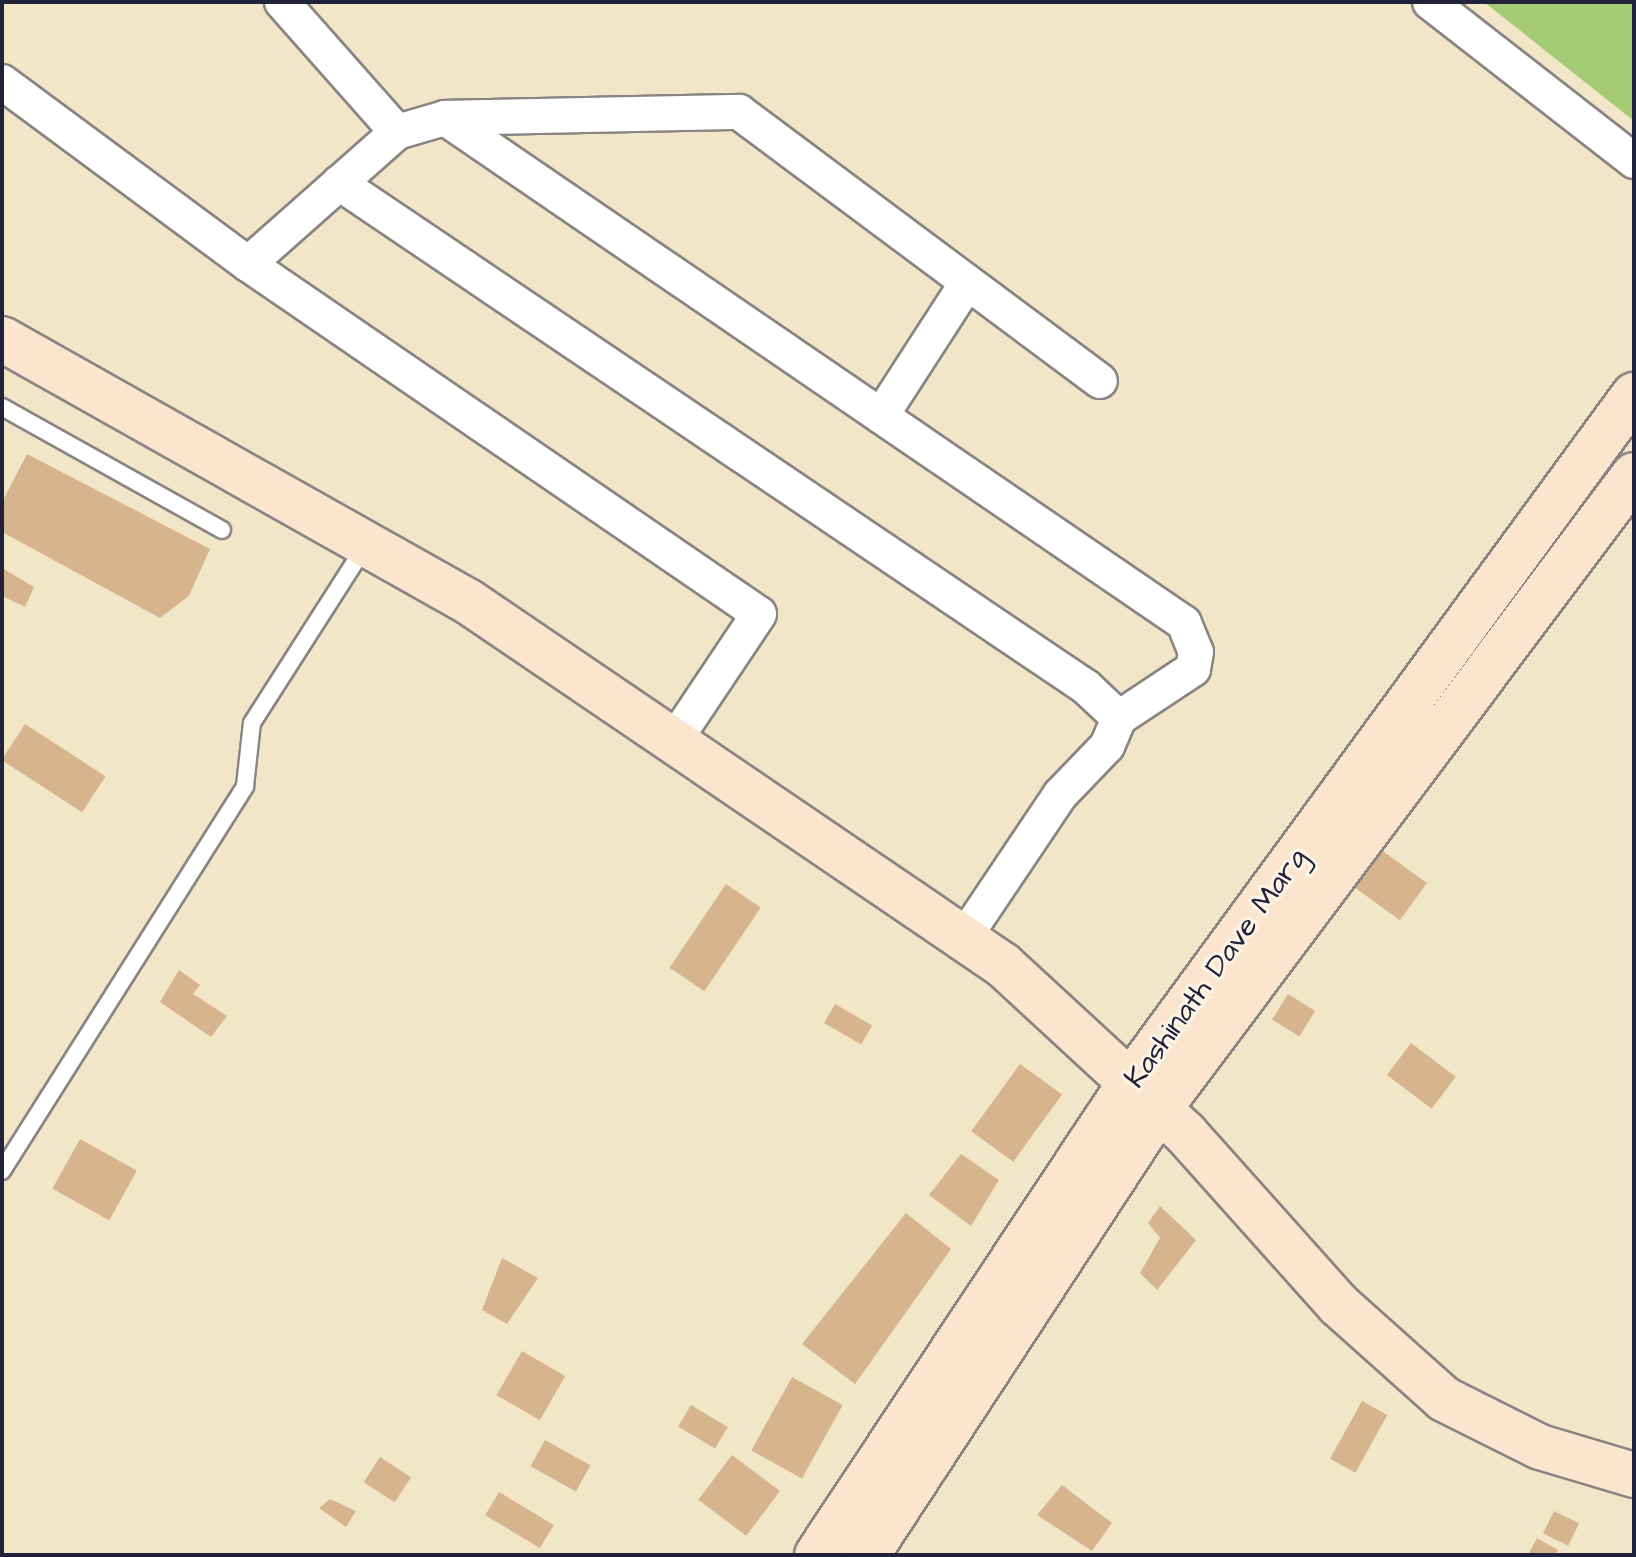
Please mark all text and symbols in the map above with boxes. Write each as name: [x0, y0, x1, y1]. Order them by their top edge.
street label: Kashinath Dave Marg: [1117, 841, 1315, 1095]

